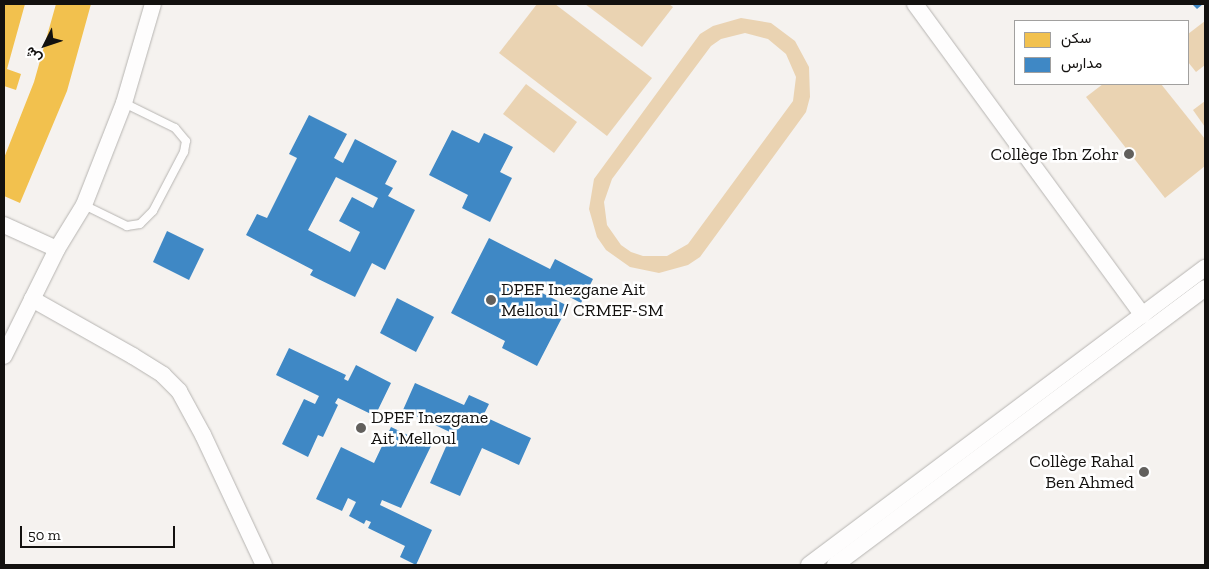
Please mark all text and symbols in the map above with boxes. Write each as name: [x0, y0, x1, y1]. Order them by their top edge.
north arrow: [20, 20, 70, 70]
legend: [1014, 20, 1189, 85]
text: سكن: [1061, 29, 1091, 47]
text: ش: [21, 43, 45, 67]
text: مدارس: [1061, 54, 1102, 72]
place label: Collège Ibn Zohr: [991, 143, 1119, 165]
marker: Collège Ibn Zohr: [1123, 148, 1135, 160]
place label: DPEF Inezgane Ait Melloul / CRMEF-SM: [501, 279, 664, 322]
marker: DPEF Inezgane Ait Melloul / CRMEF-SM: [485, 294, 497, 306]
place label: DPEF Inezgane Ait Melloul: [371, 407, 489, 449]
marker: DPEF Inezgane Ait Melloul: [355, 422, 367, 434]
place label: Collège Rahal Ben Ahmed: [1029, 451, 1134, 494]
marker: Collège Rahal Ben Ahmed: [1138, 466, 1150, 478]
scale bar: [22, 516, 178, 548]
text: 50 m: [28, 526, 61, 544]

